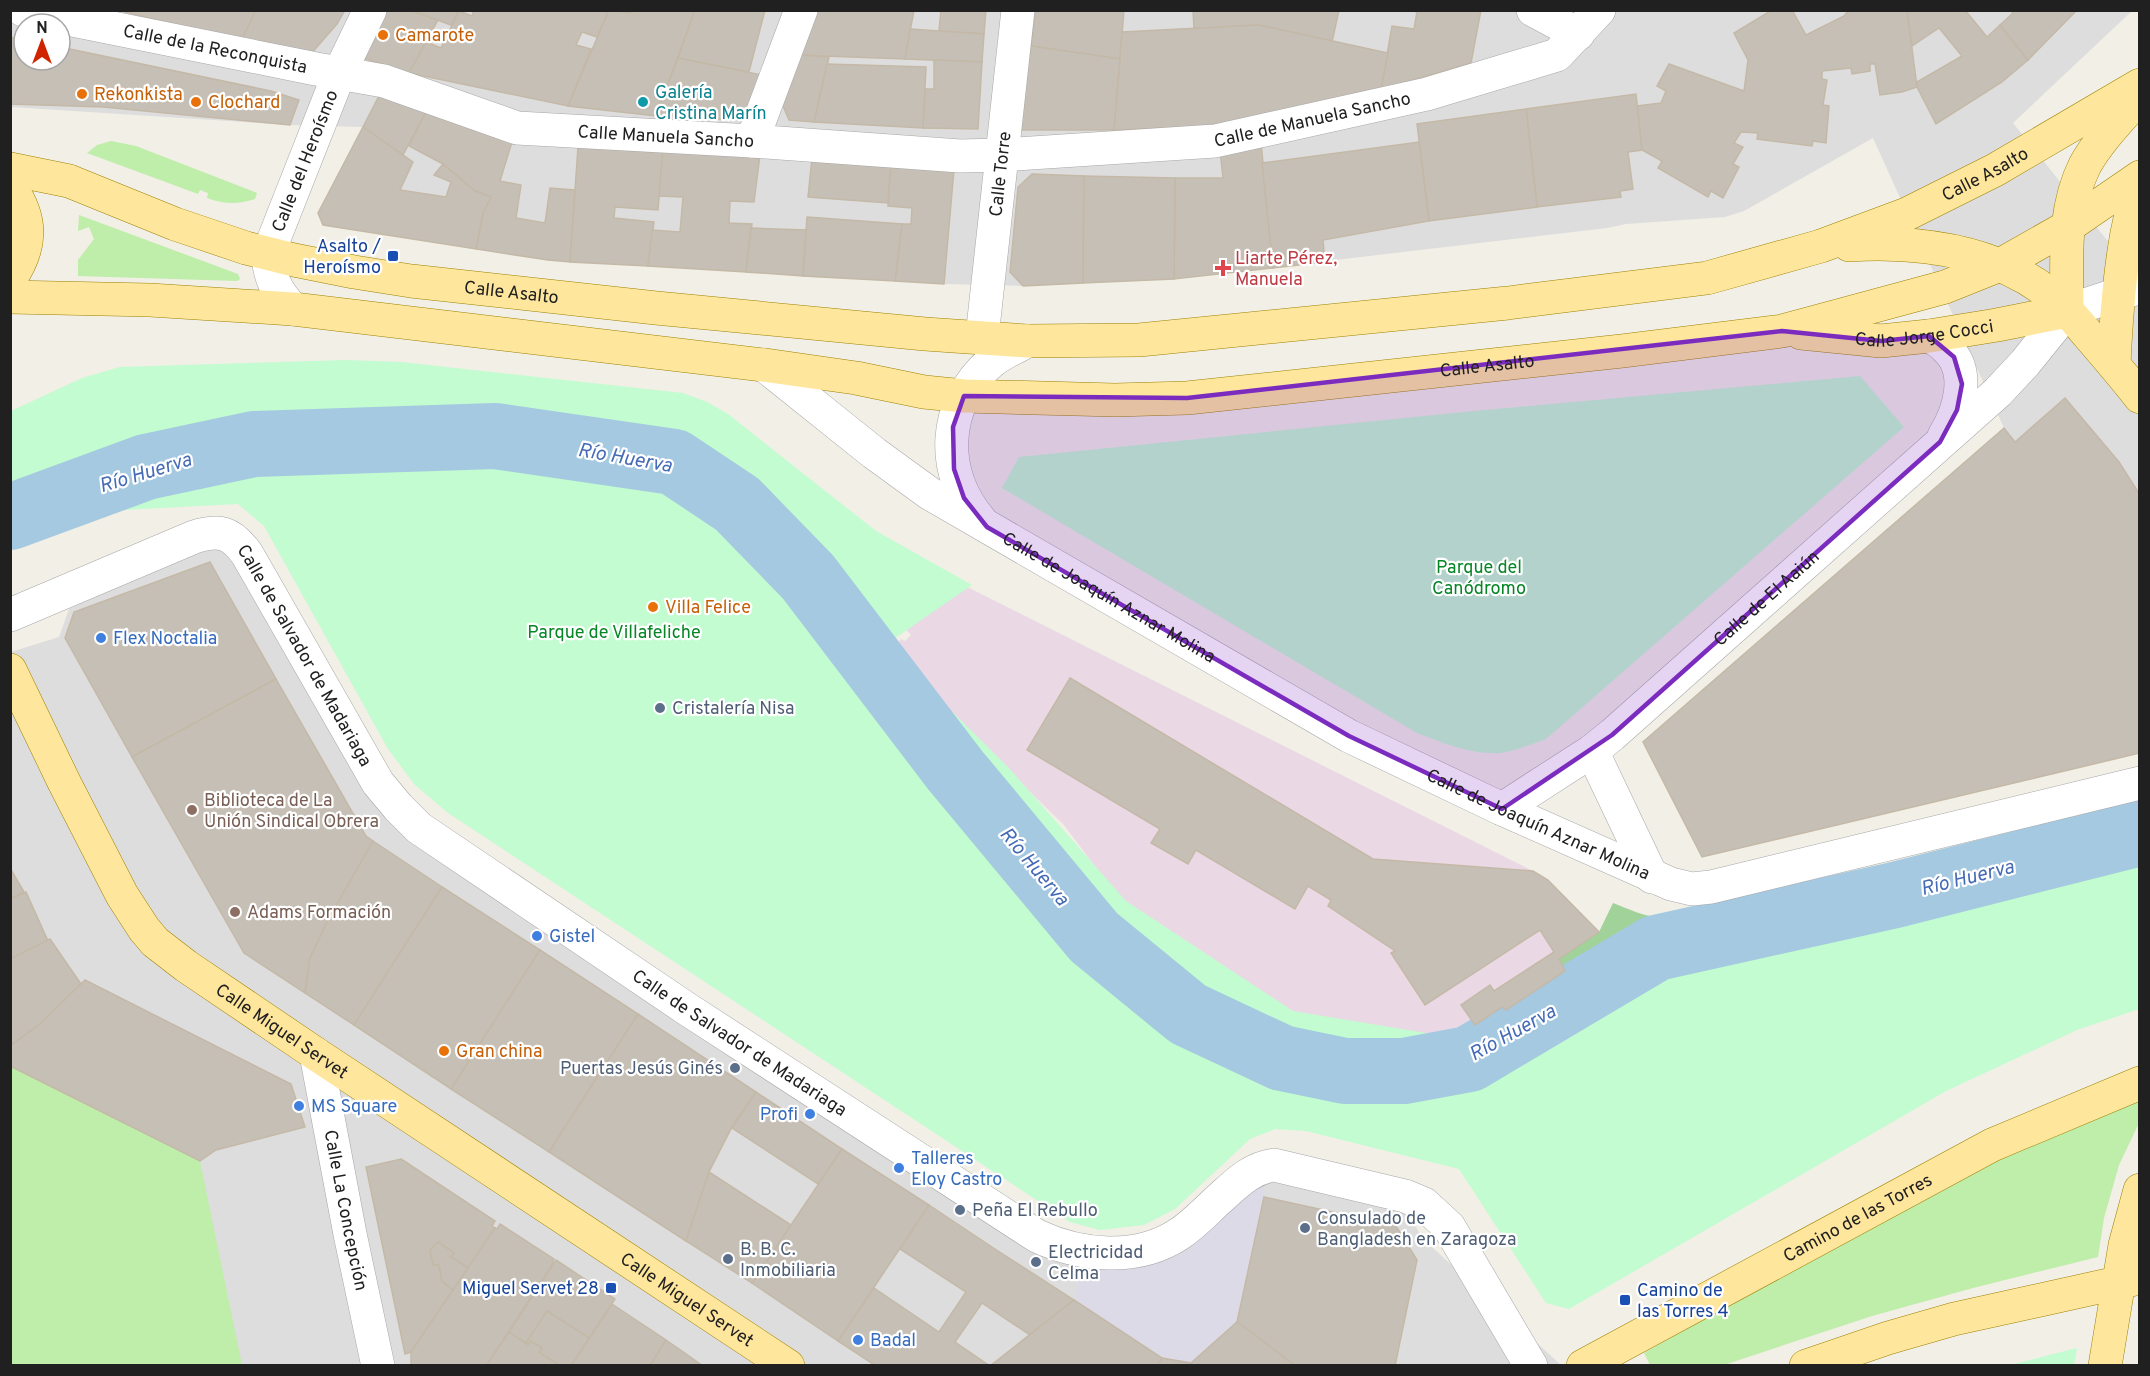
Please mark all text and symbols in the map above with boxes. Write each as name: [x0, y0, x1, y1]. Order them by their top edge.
north arrow: [12, 12, 72, 72]
text: N: [36, 19, 48, 39]
street label: Calle de la Reconquista: [121, 20, 309, 80]
place label: Camarote: [395, 25, 474, 48]
marker: Camarote: [376, 28, 390, 42]
place label: Galería Cristina Marín: [655, 82, 767, 126]
place label: Rekonkista: [94, 84, 183, 107]
marker: Rekonkista: [75, 87, 89, 101]
street label: Calle del Heroísmo: [268, 87, 345, 236]
street label: Calle de Manuela Sancho: [1212, 88, 1413, 154]
place label: Clochard: [208, 92, 280, 115]
marker: Clochard: [189, 95, 203, 109]
marker: Galería Cristina Marín: [636, 95, 650, 109]
street label: Calle Manuela Sancho: [577, 121, 755, 154]
street label: Calle Torre: [985, 130, 1018, 218]
street label: Calle Asalto: [1938, 143, 2033, 208]
place label: Asalto / Heroísmo: [303, 236, 381, 280]
place label: Liarte Pérez, Manuela: [1235, 248, 1337, 292]
marker: Asalto / Heroísmo: [386, 249, 400, 263]
marker: Liarte Pérez, Manuela: [1216, 261, 1230, 275]
street label: Calle Asalto: [463, 277, 560, 310]
street label: Calle Jorge Cocci: [1854, 316, 1995, 354]
street label: Calle Asalto: [1439, 351, 1536, 384]
water label: Río Huerva: [576, 438, 674, 480]
water label: Río Huerva: [96, 447, 196, 500]
street label: Calle de Joaquín Aznar Molina: [997, 528, 1219, 669]
street label: Calle de Salvador de Madariaga: [231, 540, 376, 771]
street label: Calle de El Aaiún: [1709, 546, 1825, 652]
park label: Parque del Canódromo: [1432, 557, 1526, 601]
place label: Villa Felice: [665, 597, 751, 620]
marker: Villa Felice: [646, 600, 660, 614]
park label: Parque de Villafeliche: [527, 622, 701, 645]
place label: Flex Noctalia: [113, 628, 217, 651]
marker: Flex Noctalia: [94, 631, 108, 645]
place label: Cristalería Nisa: [672, 698, 794, 721]
marker: Cristalería Nisa: [653, 701, 667, 715]
street label: Calle de Joaquín Aznar Molina: [1422, 765, 1653, 886]
place label: Biblioteca de La Unión Sindical Obrera: [204, 790, 379, 834]
marker: Biblioteca de La Unión Sindical Obrera: [185, 803, 199, 817]
water label: Río Huerva: [993, 822, 1074, 913]
water label: Río Huerva: [1918, 855, 2017, 903]
place label: Adams Formación: [247, 902, 391, 925]
marker: Adams Formación: [228, 905, 242, 919]
place label: Gistel: [549, 926, 595, 949]
marker: Gistel: [530, 929, 544, 943]
street label: Calle de Salvador de Madariaga: [627, 965, 851, 1123]
street label: Calle Miguel Servet: [210, 979, 352, 1085]
water label: Río Huerva: [1465, 999, 1562, 1068]
place label: Gran china: [456, 1041, 543, 1064]
marker: Gran china: [437, 1044, 451, 1058]
place label: Puertas Jesús Ginés: [560, 1058, 723, 1081]
marker: Puertas Jesús Ginés: [728, 1061, 742, 1075]
place label: MS Square: [311, 1096, 397, 1119]
marker: MS Square: [292, 1099, 306, 1113]
place label: Profi: [760, 1104, 798, 1127]
marker: Profi: [803, 1107, 817, 1121]
street label: Calle La Concepción: [318, 1128, 372, 1293]
place label: Talleres Eloy Castro: [911, 1148, 1002, 1192]
marker: Talleres Eloy Castro: [892, 1161, 906, 1175]
street label: Camino de las Torres: [1780, 1169, 1937, 1269]
place label: Peña El Rebullo: [972, 1200, 1098, 1223]
marker: Peña El Rebullo: [953, 1203, 967, 1217]
place label: Consulado de Bangladesh en Zaragoza: [1317, 1208, 1517, 1252]
marker: Consulado de Bangladesh en Zaragoza: [1298, 1221, 1312, 1235]
place label: B. B. C. Inmobiliaria: [740, 1239, 836, 1283]
place label: Electricidad Celma: [1048, 1242, 1143, 1286]
street label: Calle Miguel Servet: [615, 1248, 757, 1353]
marker: B. B. C. Inmobiliaria: [721, 1252, 735, 1266]
marker: Electricidad Celma: [1029, 1255, 1043, 1269]
place label: Miguel Servet 28: [462, 1278, 599, 1301]
place label: Camino de las Torres 4: [1637, 1280, 1729, 1324]
marker: Miguel Servet 28: [604, 1281, 618, 1295]
marker: Camino de las Torres 4: [1618, 1293, 1632, 1307]
place label: Badal: [870, 1330, 916, 1353]
marker: Badal: [851, 1333, 865, 1347]

